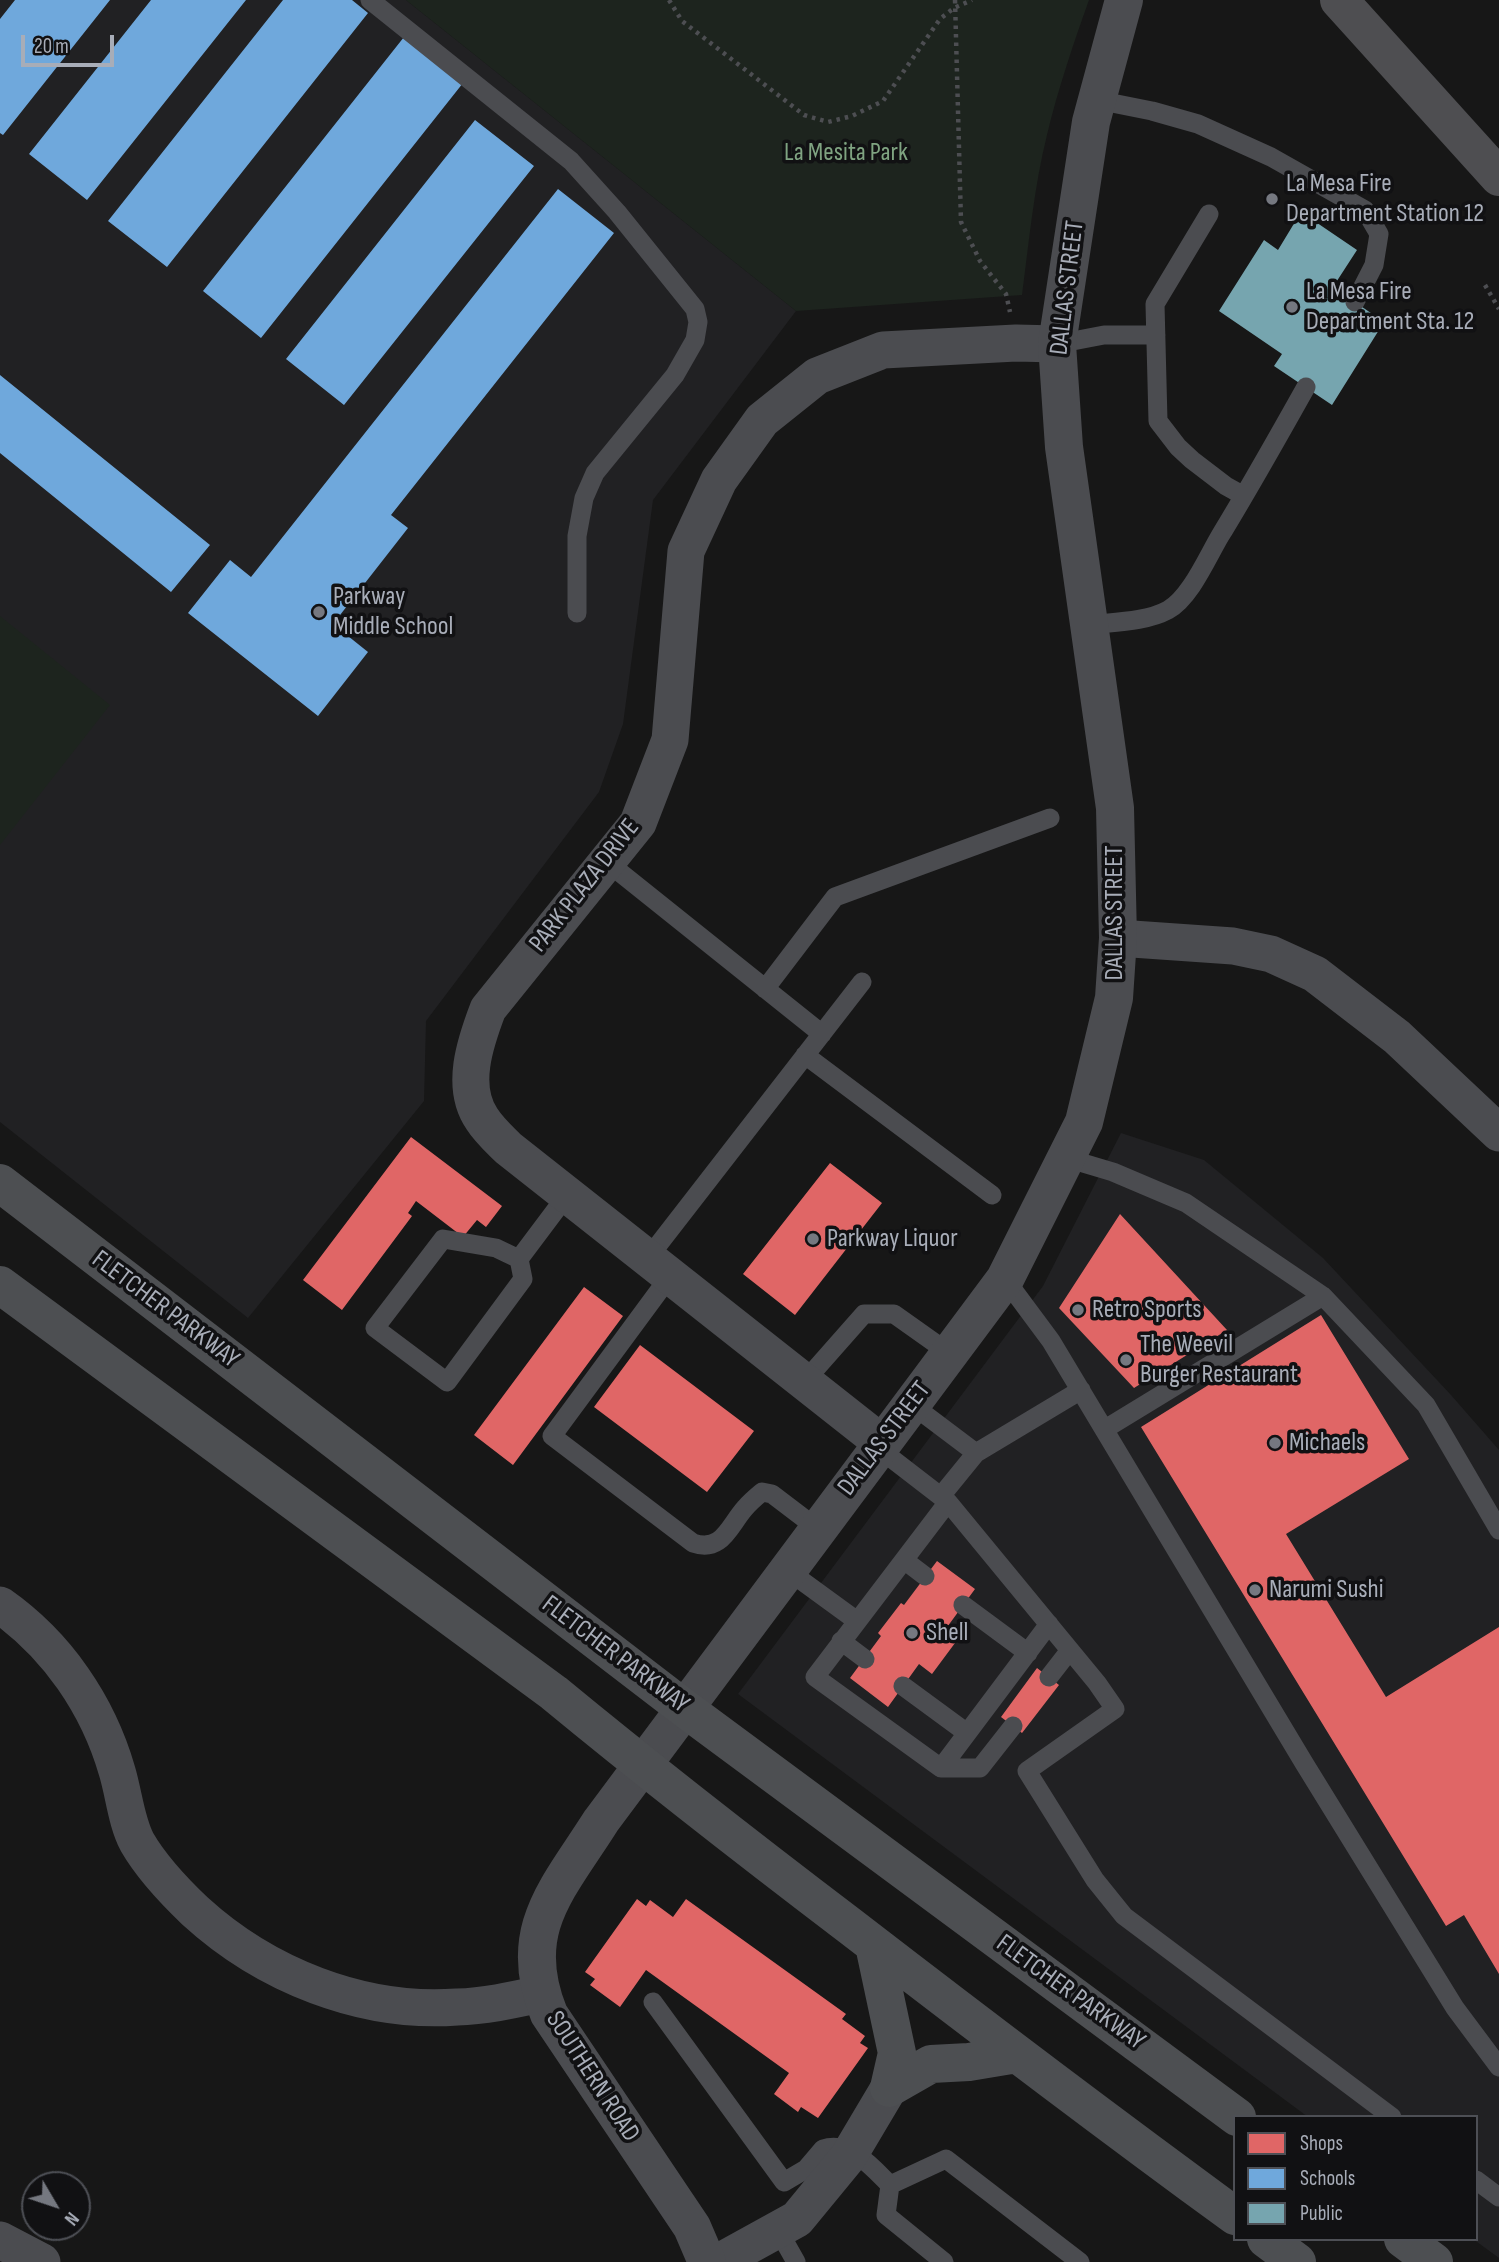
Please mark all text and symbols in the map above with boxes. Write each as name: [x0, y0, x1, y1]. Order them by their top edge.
scale bar: [24, 21, 117, 65]
text: 20 m: [34, 34, 69, 59]
park label: La Mesita Park: [784, 137, 908, 169]
place label: La Mesa Fire Department Station 12: [1286, 168, 1484, 230]
marker: La Mesa Fire Department Station 12: [1264, 191, 1280, 207]
street label: DALLAS STREET: [1044, 219, 1092, 357]
place label: La Mesa Fire Department Sta. 12: [1306, 276, 1474, 338]
marker: La Mesa Fire Department Sta. 12: [1284, 299, 1300, 315]
place label: Parkway Middle School: [333, 581, 453, 642]
marker: Parkway Middle School: [311, 604, 327, 620]
street label: PARK PLAZA DRIVE: [523, 813, 647, 959]
street label: DALLAS STREET: [1099, 846, 1131, 980]
place label: Parkway Liquor: [827, 1223, 958, 1255]
marker: Parkway Liquor: [805, 1231, 821, 1247]
street label: FLETCHER PARKWAY: [85, 1245, 245, 1375]
place label: Retro Sports: [1092, 1294, 1202, 1326]
marker: Retro Sports: [1070, 1302, 1086, 1318]
place label: The Weevil Burger Restaurant: [1140, 1329, 1298, 1390]
marker: The Weevil Burger Restaurant: [1118, 1352, 1134, 1368]
street label: DALLAS STREET: [832, 1376, 938, 1502]
place label: Michaels: [1289, 1427, 1365, 1459]
marker: Michaels: [1267, 1435, 1283, 1451]
place label: Narumi Sushi: [1269, 1574, 1384, 1606]
marker: Narumi Sushi: [1247, 1582, 1263, 1598]
street label: FLETCHER PARKWAY: [535, 1590, 695, 1720]
place label: Shell: [926, 1617, 968, 1649]
marker: Shell: [904, 1625, 920, 1641]
street label: FLETCHER PARKWAY: [990, 1929, 1150, 2057]
street label: SOUTHERN ROAD: [538, 2006, 646, 2148]
legend: [1233, 2115, 1478, 2241]
text: Shops: [1300, 2131, 1343, 2156]
text: Schools: [1300, 2166, 1355, 2191]
north arrow: [21, 2171, 91, 2241]
text: Public: [1300, 2201, 1343, 2226]
text: N: [59, 2207, 83, 2229]

